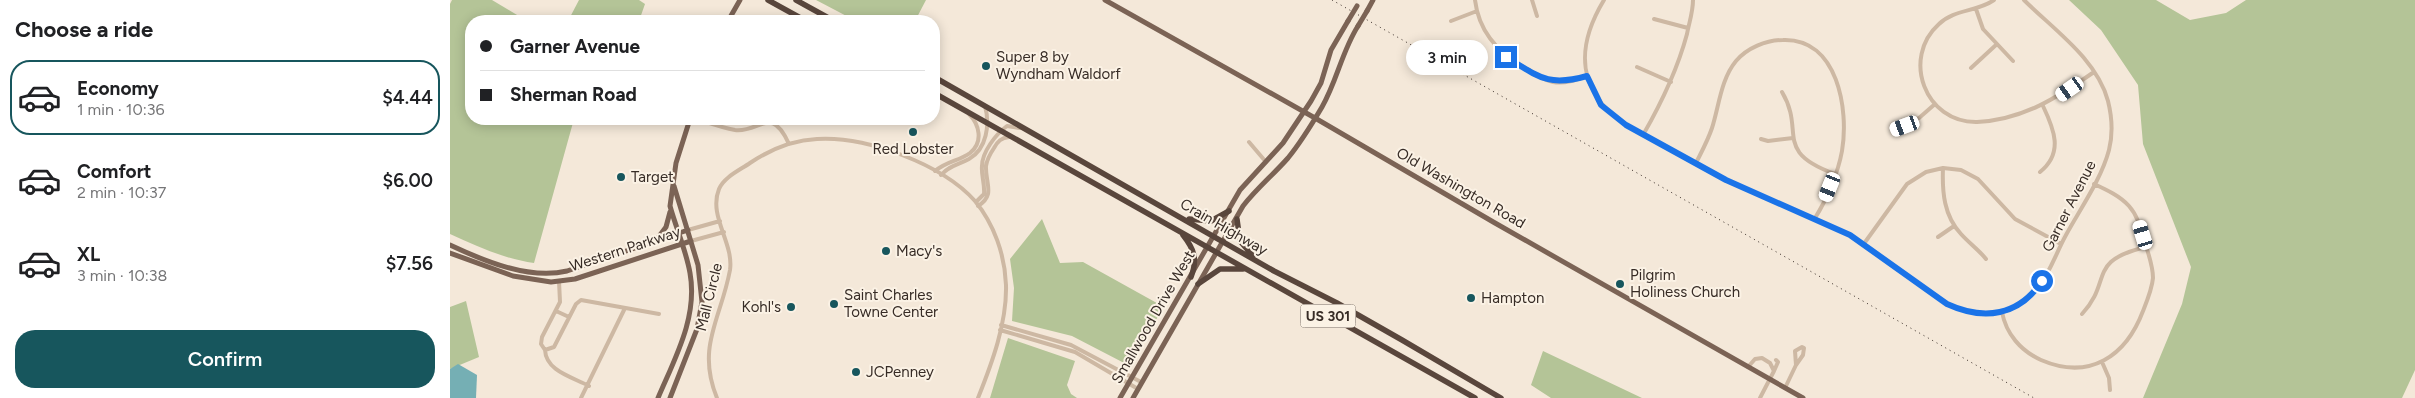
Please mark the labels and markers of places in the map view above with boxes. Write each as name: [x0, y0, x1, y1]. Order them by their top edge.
place label: Super 8 by Wyndham Waldorf: [996, 48, 1121, 83]
marker: Super 8 by Wyndham Waldorf: [980, 60, 992, 72]
marker: Red Lobster: [907, 126, 919, 138]
place label: Red Lobster: [872, 140, 954, 158]
place label: Target: [631, 168, 674, 186]
marker: Target: [615, 171, 627, 183]
place label: Macy's: [896, 242, 942, 260]
marker: Macy's: [880, 245, 892, 257]
place label: Pilgrim Holiness Church: [1630, 266, 1740, 301]
marker: Pilgrim Holiness Church: [1614, 278, 1626, 290]
place label: Saint Charles Towne Center: [844, 286, 938, 321]
place label: Hampton: [1481, 289, 1544, 307]
marker: Hampton: [1465, 292, 1477, 304]
place label: Kohl's: [742, 298, 781, 316]
marker: Saint Charles Towne Center: [828, 298, 840, 310]
marker: Kohl's: [785, 301, 797, 313]
place label: JCPenney: [866, 363, 934, 381]
marker: JCPenney: [850, 366, 862, 378]

